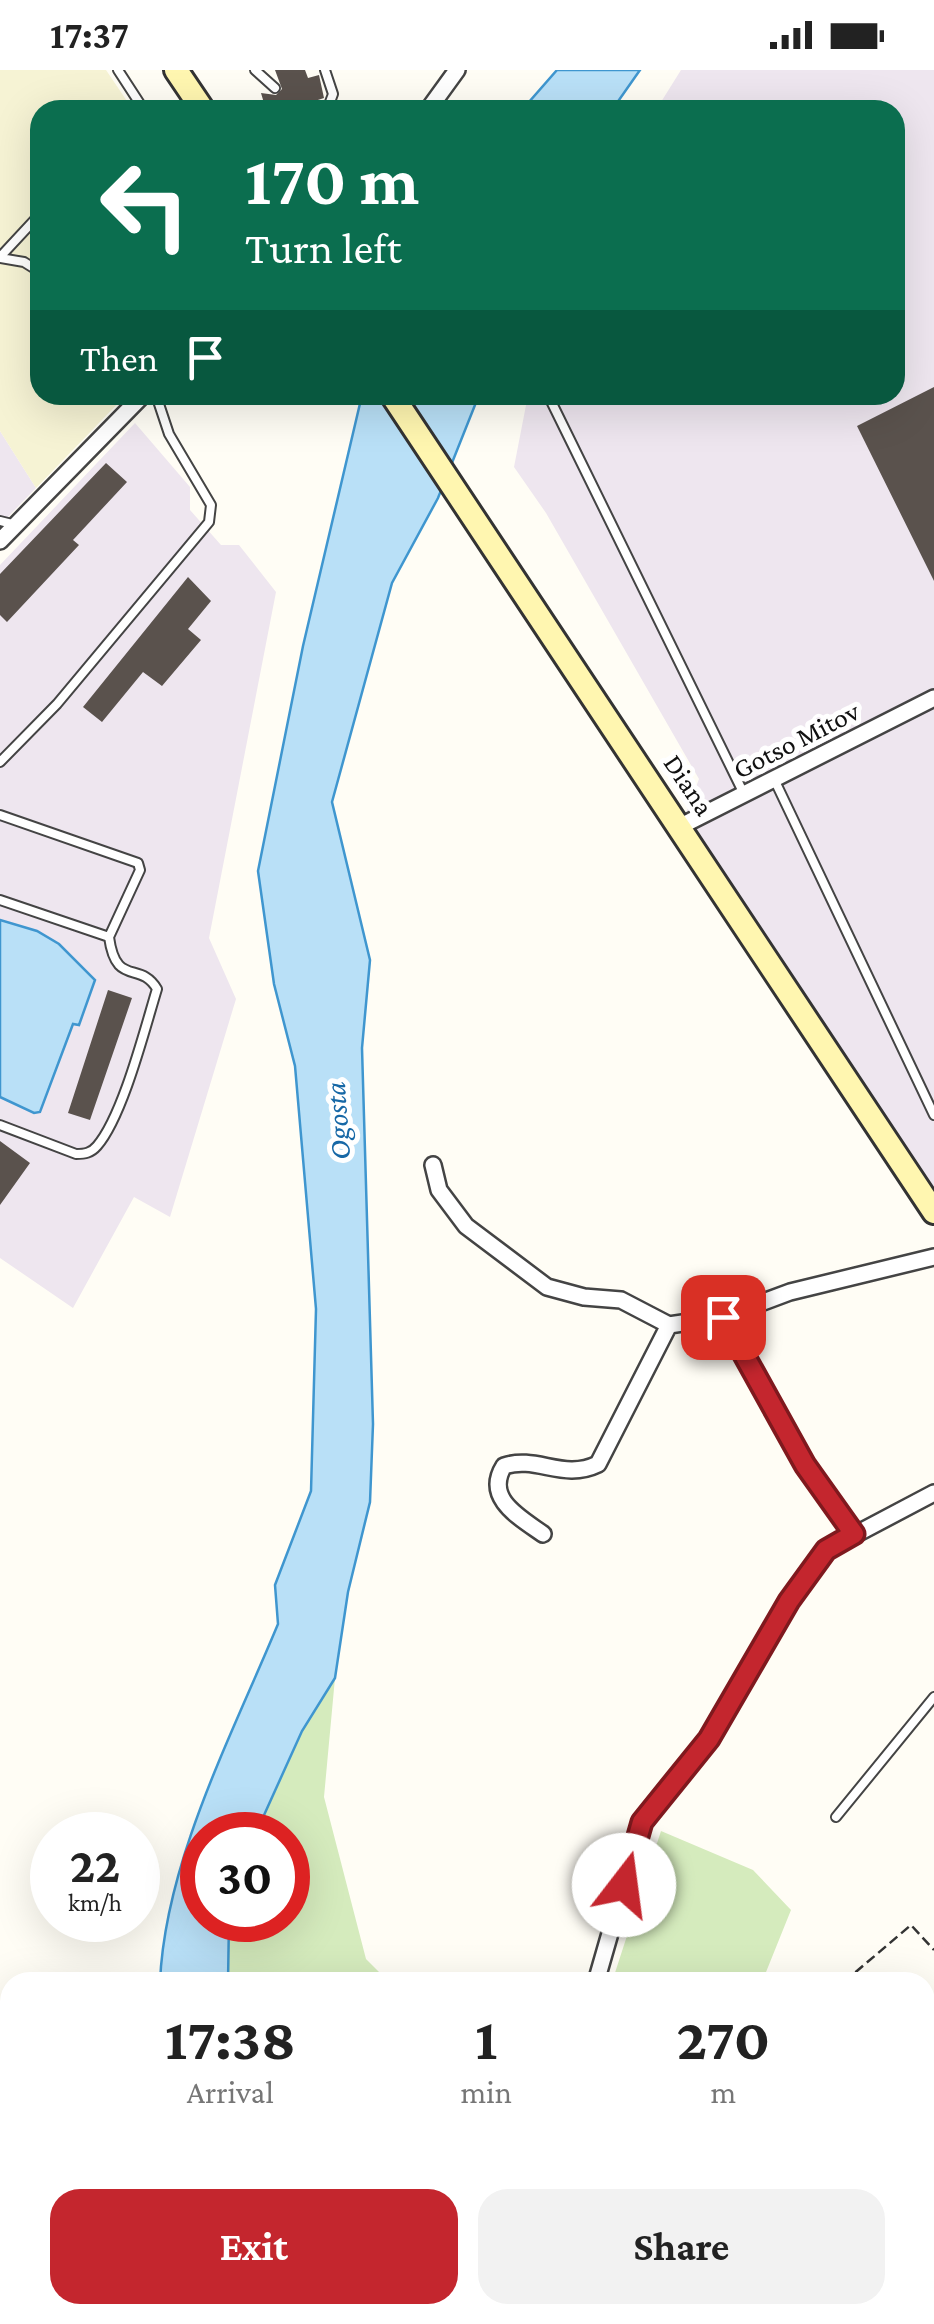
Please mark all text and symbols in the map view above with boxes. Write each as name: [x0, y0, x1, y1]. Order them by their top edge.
text: 17:37: [50, 14, 129, 56]
icon: left: [80, 140, 210, 270]
text: 170 m: [245, 141, 419, 219]
text: Turn left: [245, 223, 402, 273]
icon: arrive: [178, 330, 233, 385]
text: Then: [80, 337, 158, 379]
street label: Gotso Mitov: [728, 695, 865, 785]
street label: Diana: [657, 749, 721, 821]
water label: Ogosta: [318, 1081, 357, 1161]
pin: [681, 1275, 766, 1360]
icon: arrive: [696, 1290, 751, 1345]
speed limit sign: 30: [180, 1812, 310, 1942]
position arrow: [572, 1833, 676, 1937]
text: 22: [70, 1837, 120, 1893]
text: km/h: [68, 1889, 122, 1916]
text: 17:38: [165, 2005, 296, 2072]
text: 1: [475, 2005, 497, 2072]
text: 270: [677, 2005, 770, 2072]
text: Arrival: [187, 2074, 274, 2110]
text: min: [461, 2074, 512, 2110]
text: m: [711, 2074, 736, 2110]
button: Exit: [50, 2189, 458, 2304]
button: Share: [478, 2189, 885, 2304]

